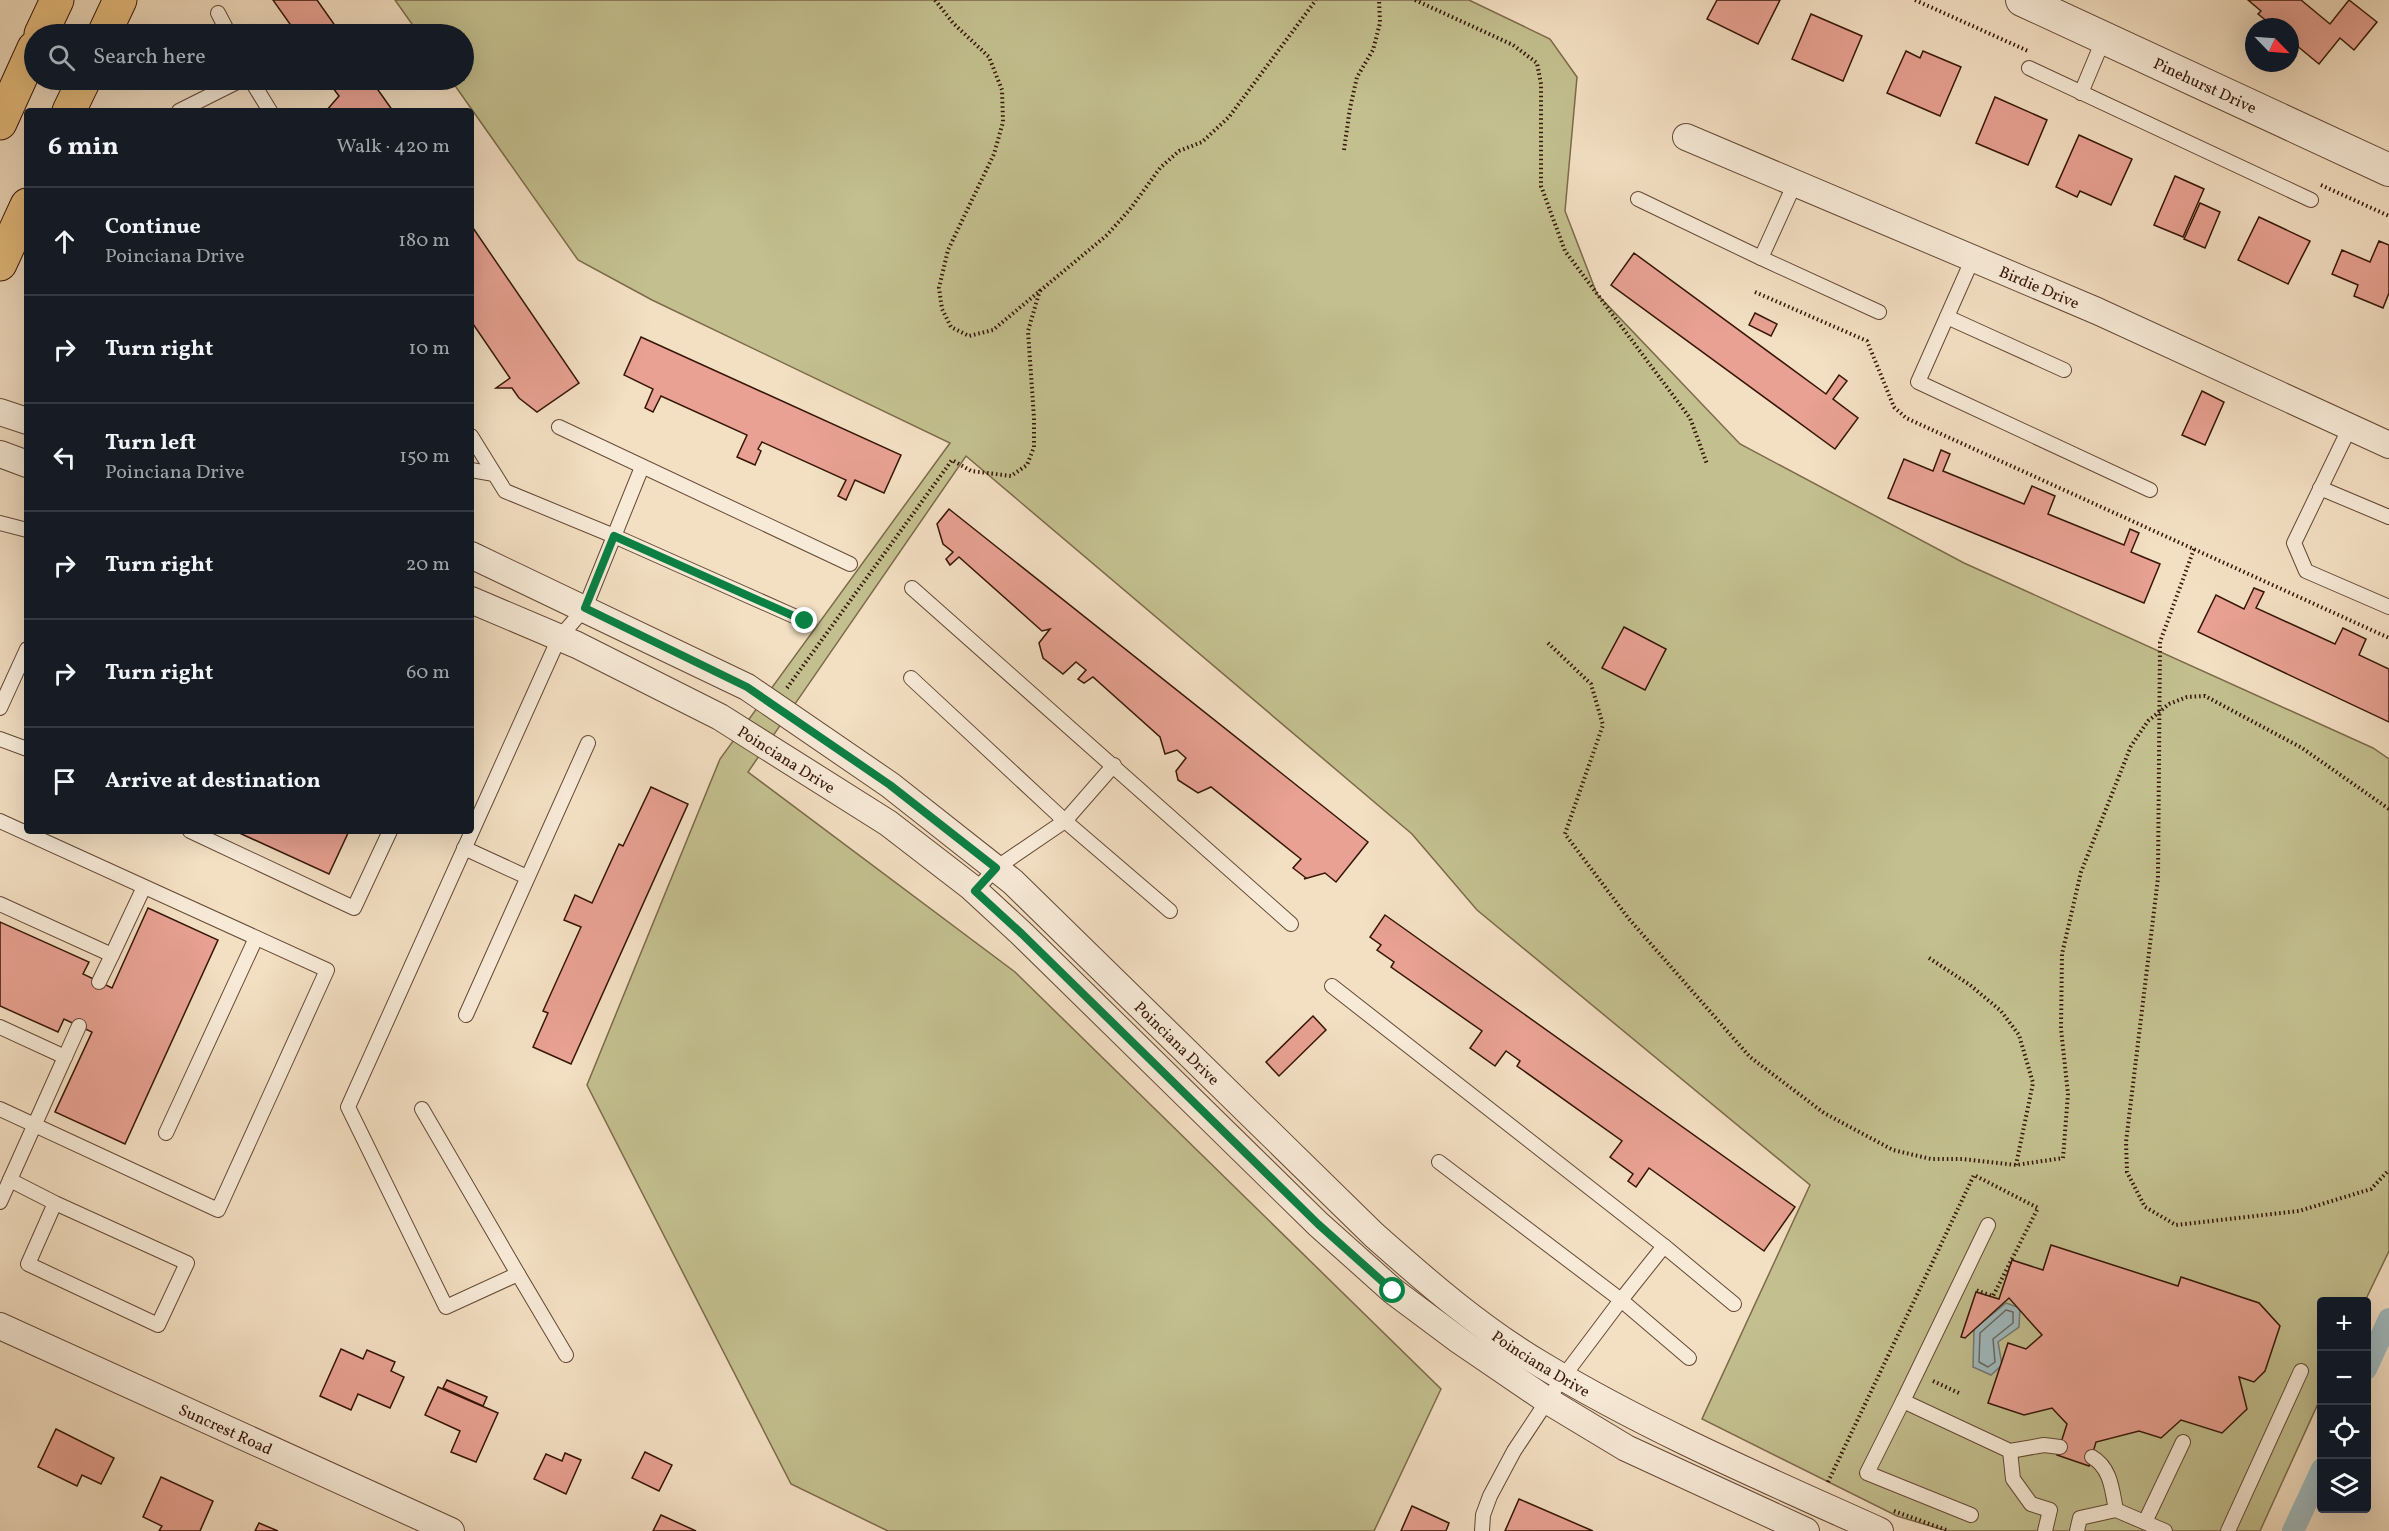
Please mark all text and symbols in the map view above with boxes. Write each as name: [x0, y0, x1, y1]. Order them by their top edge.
north arrow: [2245, 18, 2299, 72]
search box: [24, 24, 474, 90]
icon: search: [45, 41, 78, 74]
text: Search here: [93, 42, 206, 73]
street label: Pinehurst Drive: [2149, 53, 2260, 120]
text: 6 min: [48, 129, 119, 165]
text: Walk · 420 m: [336, 133, 450, 161]
text: Continue: [105, 212, 201, 243]
icon: ahead: [48, 225, 81, 258]
text: 180 m: [398, 227, 450, 255]
text: Poinciana Drive: [105, 243, 244, 271]
street label: Birdie Drive: [1995, 262, 2082, 315]
icon: right: [48, 333, 81, 366]
text: Turn right: [105, 334, 213, 365]
text: 10 m: [409, 335, 450, 363]
text: Turn left: [105, 428, 196, 459]
icon: left: [48, 441, 81, 474]
text: 150 m: [399, 443, 450, 471]
text: Poinciana Drive: [105, 459, 244, 487]
icon: right: [48, 549, 81, 582]
text: Turn right: [105, 550, 213, 581]
text: 20 m: [406, 551, 450, 579]
route end: [791, 607, 817, 633]
icon: right: [48, 657, 81, 690]
text: Turn right: [105, 658, 213, 689]
text: 60 m: [406, 659, 450, 687]
street label: Poinciana Drive: [732, 722, 839, 800]
icon: arrive: [48, 765, 81, 798]
text: Arrive at destination: [105, 766, 321, 797]
street label: Poinciana Drive: [1128, 997, 1224, 1091]
route start: [1379, 1277, 1405, 1303]
map controls: [2317, 1297, 2371, 1513]
button: +: [2317, 1297, 2371, 1351]
street label: Poinciana Drive: [1486, 1326, 1593, 1403]
button: −: [2317, 1351, 2371, 1405]
street label: Suncrest Road: [175, 1400, 275, 1461]
button: locate: [2317, 1405, 2371, 1459]
button: layers: [2317, 1459, 2371, 1513]

